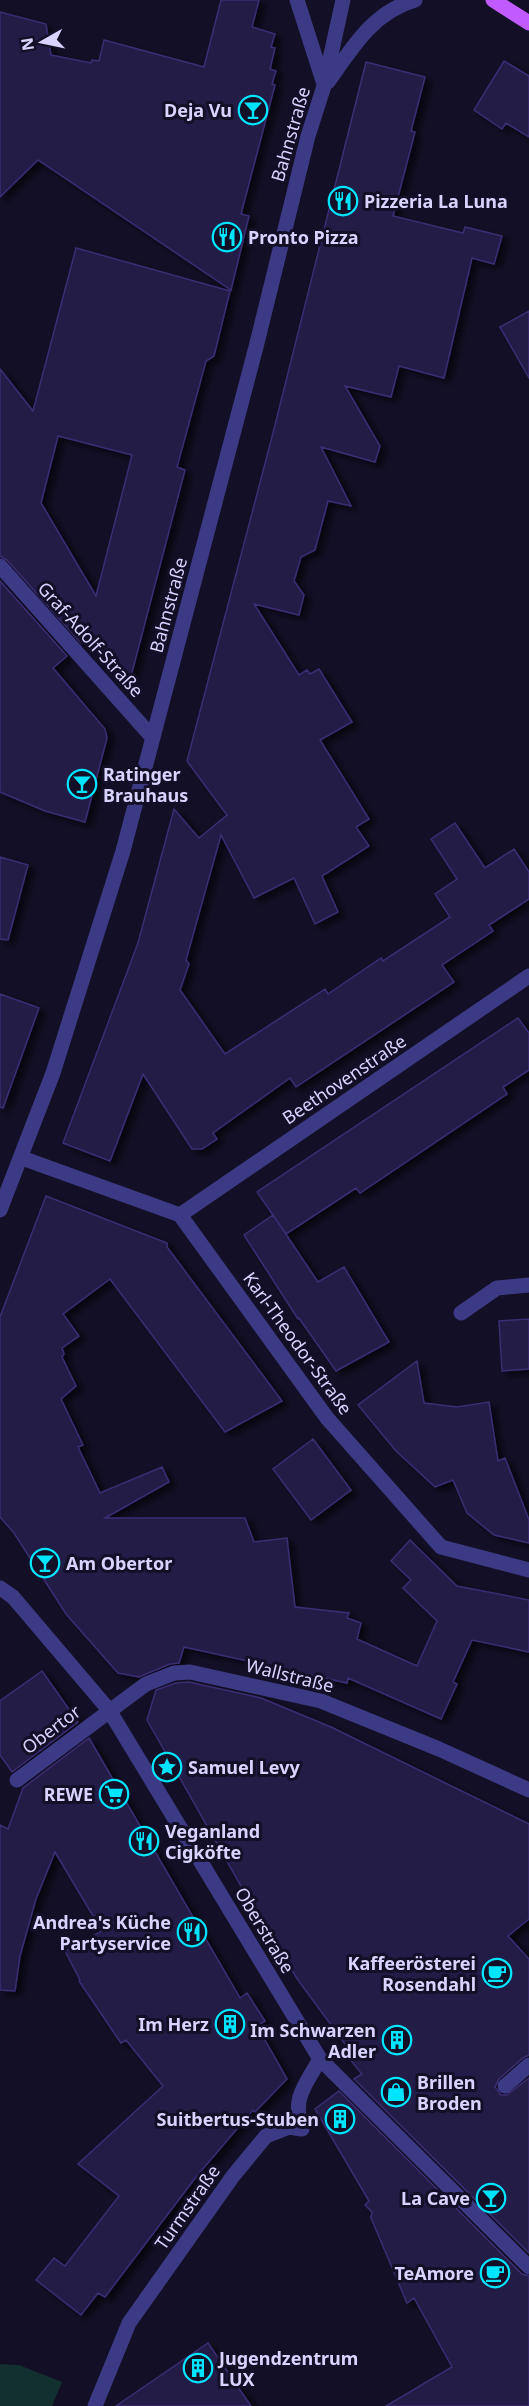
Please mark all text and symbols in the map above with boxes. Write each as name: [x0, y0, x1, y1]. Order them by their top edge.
north arrow: [12, 12, 72, 72]
text: N: [15, 36, 39, 52]
street label: Bahnstraße: [265, 84, 315, 184]
bar icon: Deja Vu: [237, 94, 269, 126]
place label: Deja Vu: [164, 98, 232, 122]
restaurant icon: Pizzeria La Luna: [327, 185, 359, 217]
place label: Pizzeria La Luna: [364, 189, 508, 213]
restaurant icon: Pronto Pizza: [211, 221, 243, 253]
place label: Pronto Pizza: [248, 225, 359, 249]
street label: Bahnstraße: [144, 555, 192, 655]
street label: Graf-Adolf-Straße: [33, 576, 149, 702]
place label: Ratinger Brauhaus: [103, 762, 188, 807]
bar icon: Ratinger Brauhaus: [66, 768, 98, 800]
street label: Beethovenstraße: [277, 1029, 411, 1129]
street label: Karl-Theodor-Straße: [238, 1267, 358, 1419]
bar icon: Am Obertor: [29, 1547, 61, 1579]
place label: Am Obertor: [66, 1551, 172, 1575]
street label: Wallstraße: [244, 1653, 336, 1697]
street label: Obertor: [17, 1699, 86, 1759]
place icon: Samuel Levy: [151, 1751, 183, 1783]
place label: Samuel Levy: [188, 1755, 300, 1779]
supermarket icon: REWE: [98, 1778, 130, 1810]
place label: REWE: [44, 1782, 93, 1806]
place label: Veganland Cigköfte: [165, 1819, 260, 1864]
restaurant icon: Veganland Cigköfte: [128, 1825, 160, 1857]
street label: Oberstraße: [230, 1882, 300, 1978]
place label: Andrea's Küche Partyservice: [33, 1910, 171, 1955]
restaurant icon: Andrea's Küche Partyservice: [176, 1916, 208, 1948]
place label: Kaffeerösterei Rosendahl: [348, 1951, 476, 1996]
cafe icon: Kaffeerösterei Rosendahl: [481, 1957, 513, 1989]
building icon: Im Herz: [214, 2008, 246, 2040]
place label: Im Herz: [138, 2012, 209, 2036]
place label: Im Schwarzen Adler: [250, 2018, 376, 2063]
building icon: Im Schwarzen Adler: [381, 2024, 413, 2056]
place label: Brillen Broden: [417, 2070, 482, 2115]
shop icon: Brillen Broden: [380, 2076, 412, 2108]
building icon: Suitbertus-Stuben: [324, 2103, 356, 2135]
place label: Suitbertus-Stuben: [156, 2107, 319, 2131]
street label: Turmstraße: [149, 2160, 225, 2254]
bar icon: La Cave: [475, 2182, 507, 2214]
place label: La Cave: [401, 2186, 470, 2210]
cafe icon: TeAmore: [479, 2257, 511, 2289]
place label: TeAmore: [394, 2261, 474, 2285]
place label: Jugendzentrum LUX: [217, 2346, 358, 2391]
building icon: Jugendzentrum LUX: [182, 2352, 214, 2384]

